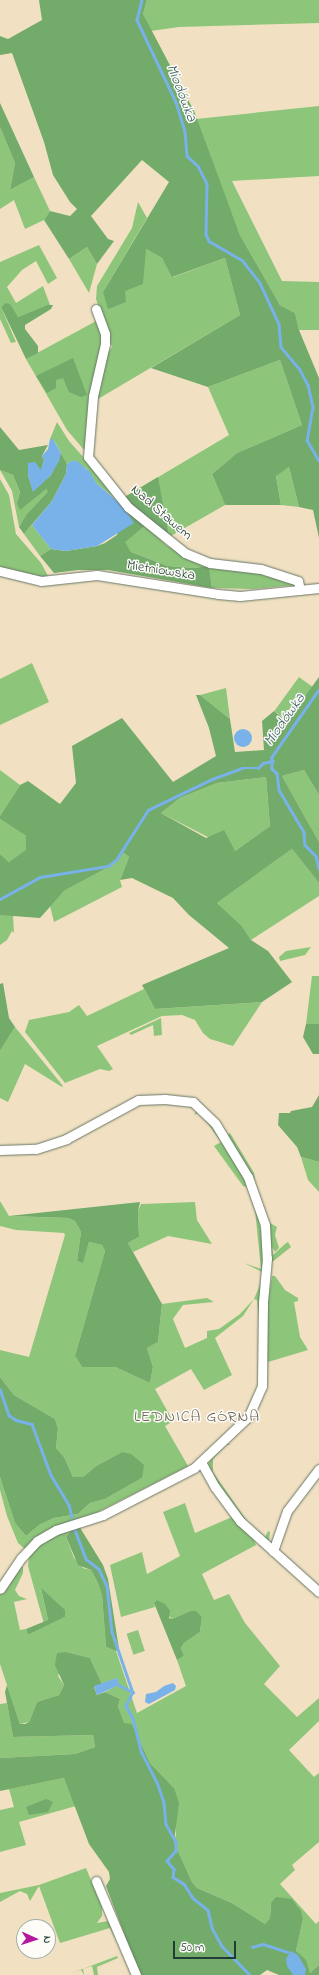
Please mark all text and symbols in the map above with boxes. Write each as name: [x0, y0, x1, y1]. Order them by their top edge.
water label: Miodówka: [162, 62, 200, 124]
street label: Nad Stawem: [127, 482, 195, 544]
street label: Mietniowska: [126, 557, 196, 585]
water label: Miodówka: [260, 690, 310, 750]
district label: LEDNICA GÓRNA: [134, 1407, 260, 1427]
north arrow: [16, 1919, 56, 1959]
scale bar: [175, 1933, 238, 1959]
text: N: [39, 1935, 55, 1944]
text: 50 m: [180, 1939, 204, 1957]

